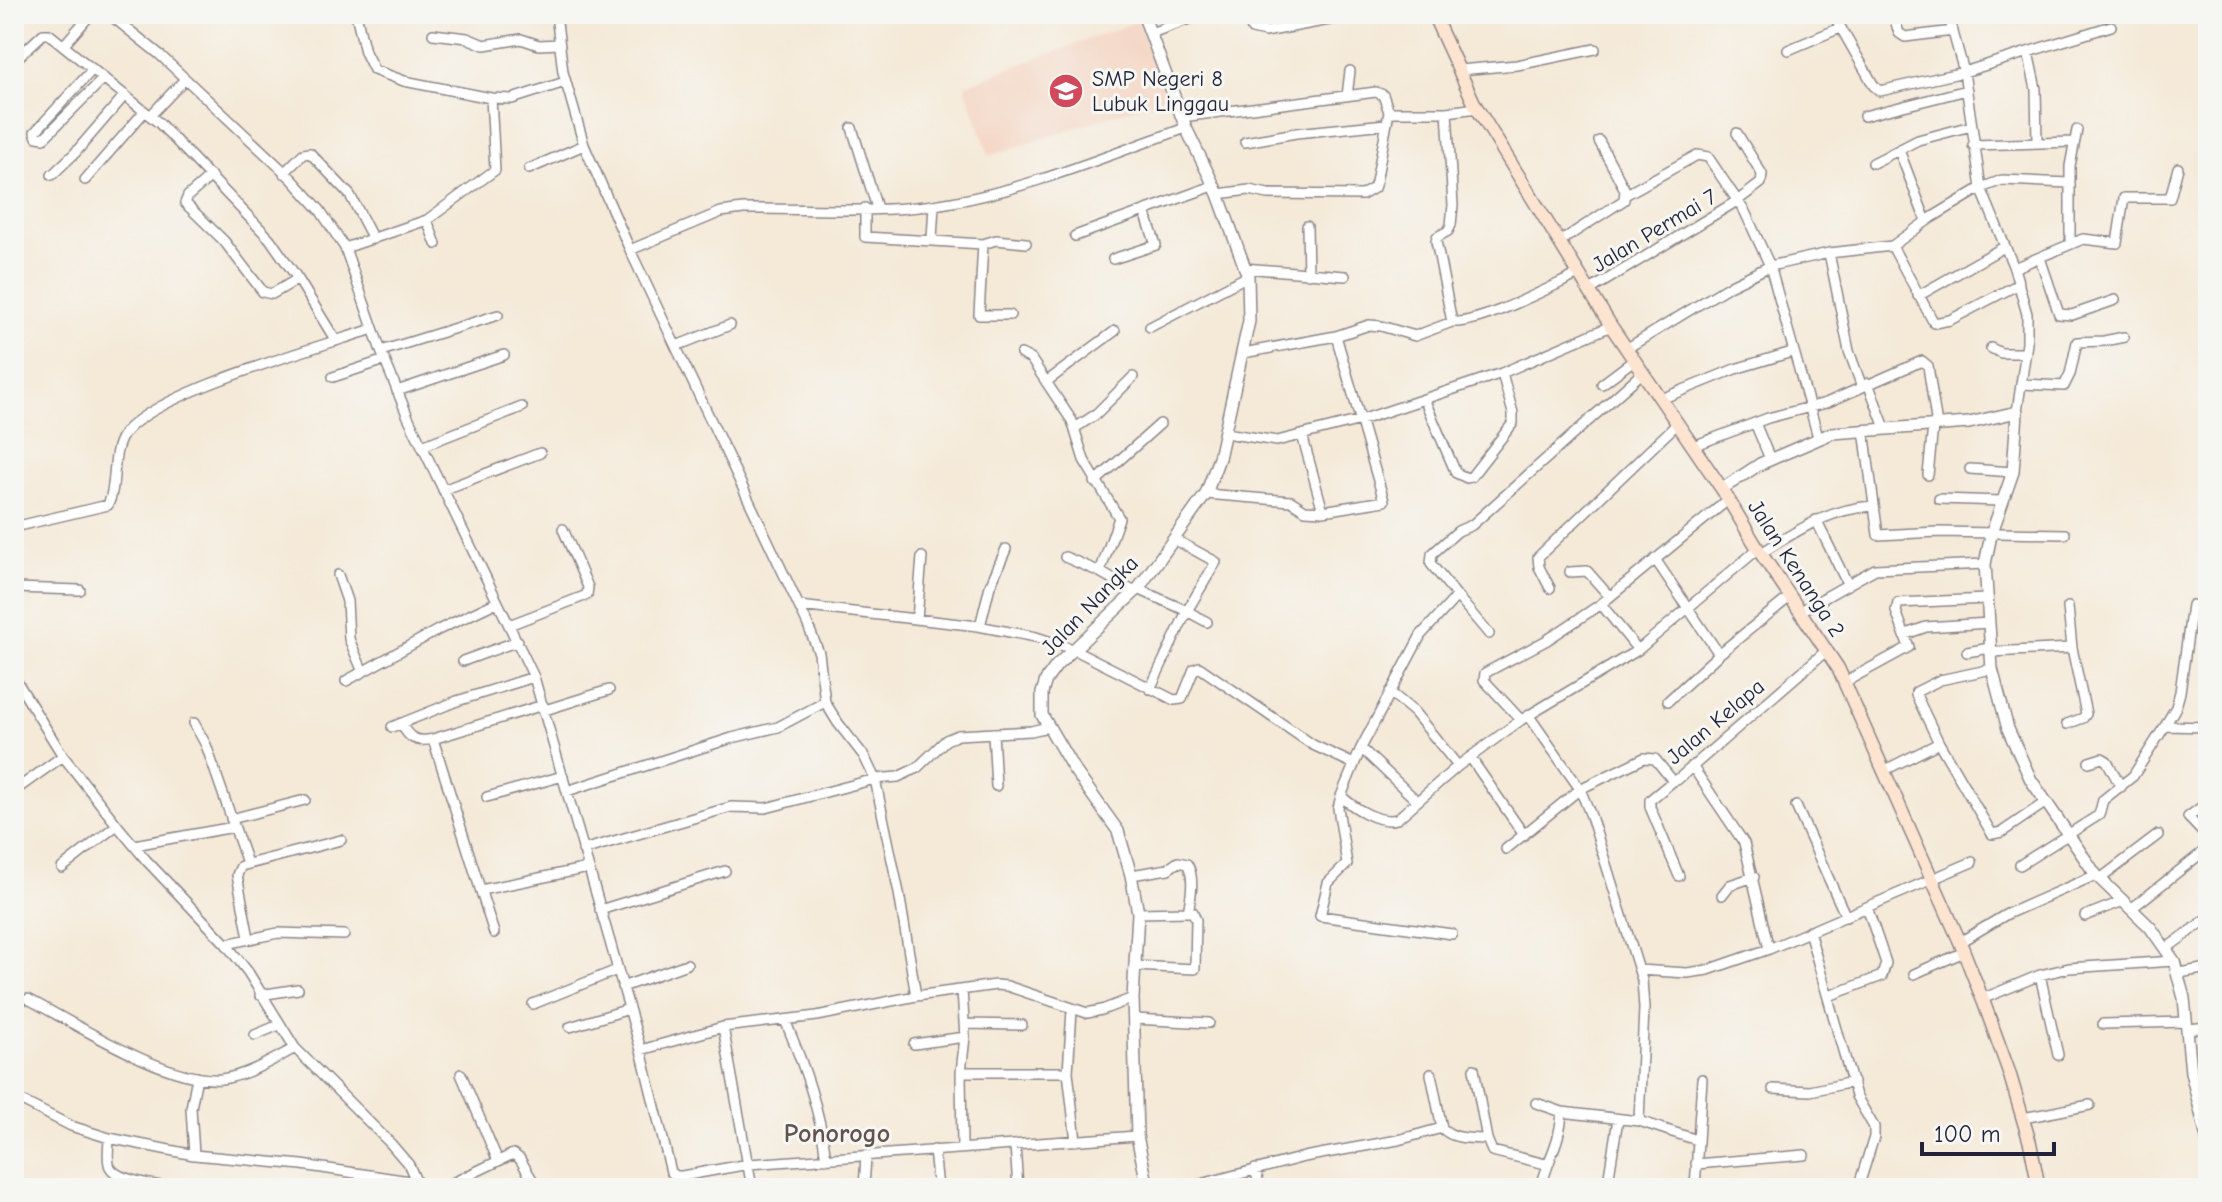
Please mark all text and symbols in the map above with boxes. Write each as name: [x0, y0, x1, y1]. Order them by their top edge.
place label: SMP Negeri 8 Lubuk Linggau: [1092, 66, 1229, 117]
school or university icon: SMP Negeri 8 Lubuk Linggau: [1047, 72, 1085, 110]
street label: Jalan Permai 7: [1588, 183, 1722, 278]
street label: Jalan Kenanga 2: [1742, 495, 1850, 642]
street label: Jalan Nangka: [1036, 551, 1144, 661]
street label: Jalan Kelapa: [1661, 673, 1770, 770]
scale bar: [1922, 1106, 2054, 1156]
district label: Ponorogo: [784, 1119, 890, 1149]
text: 100 m: [1934, 1120, 2001, 1148]

